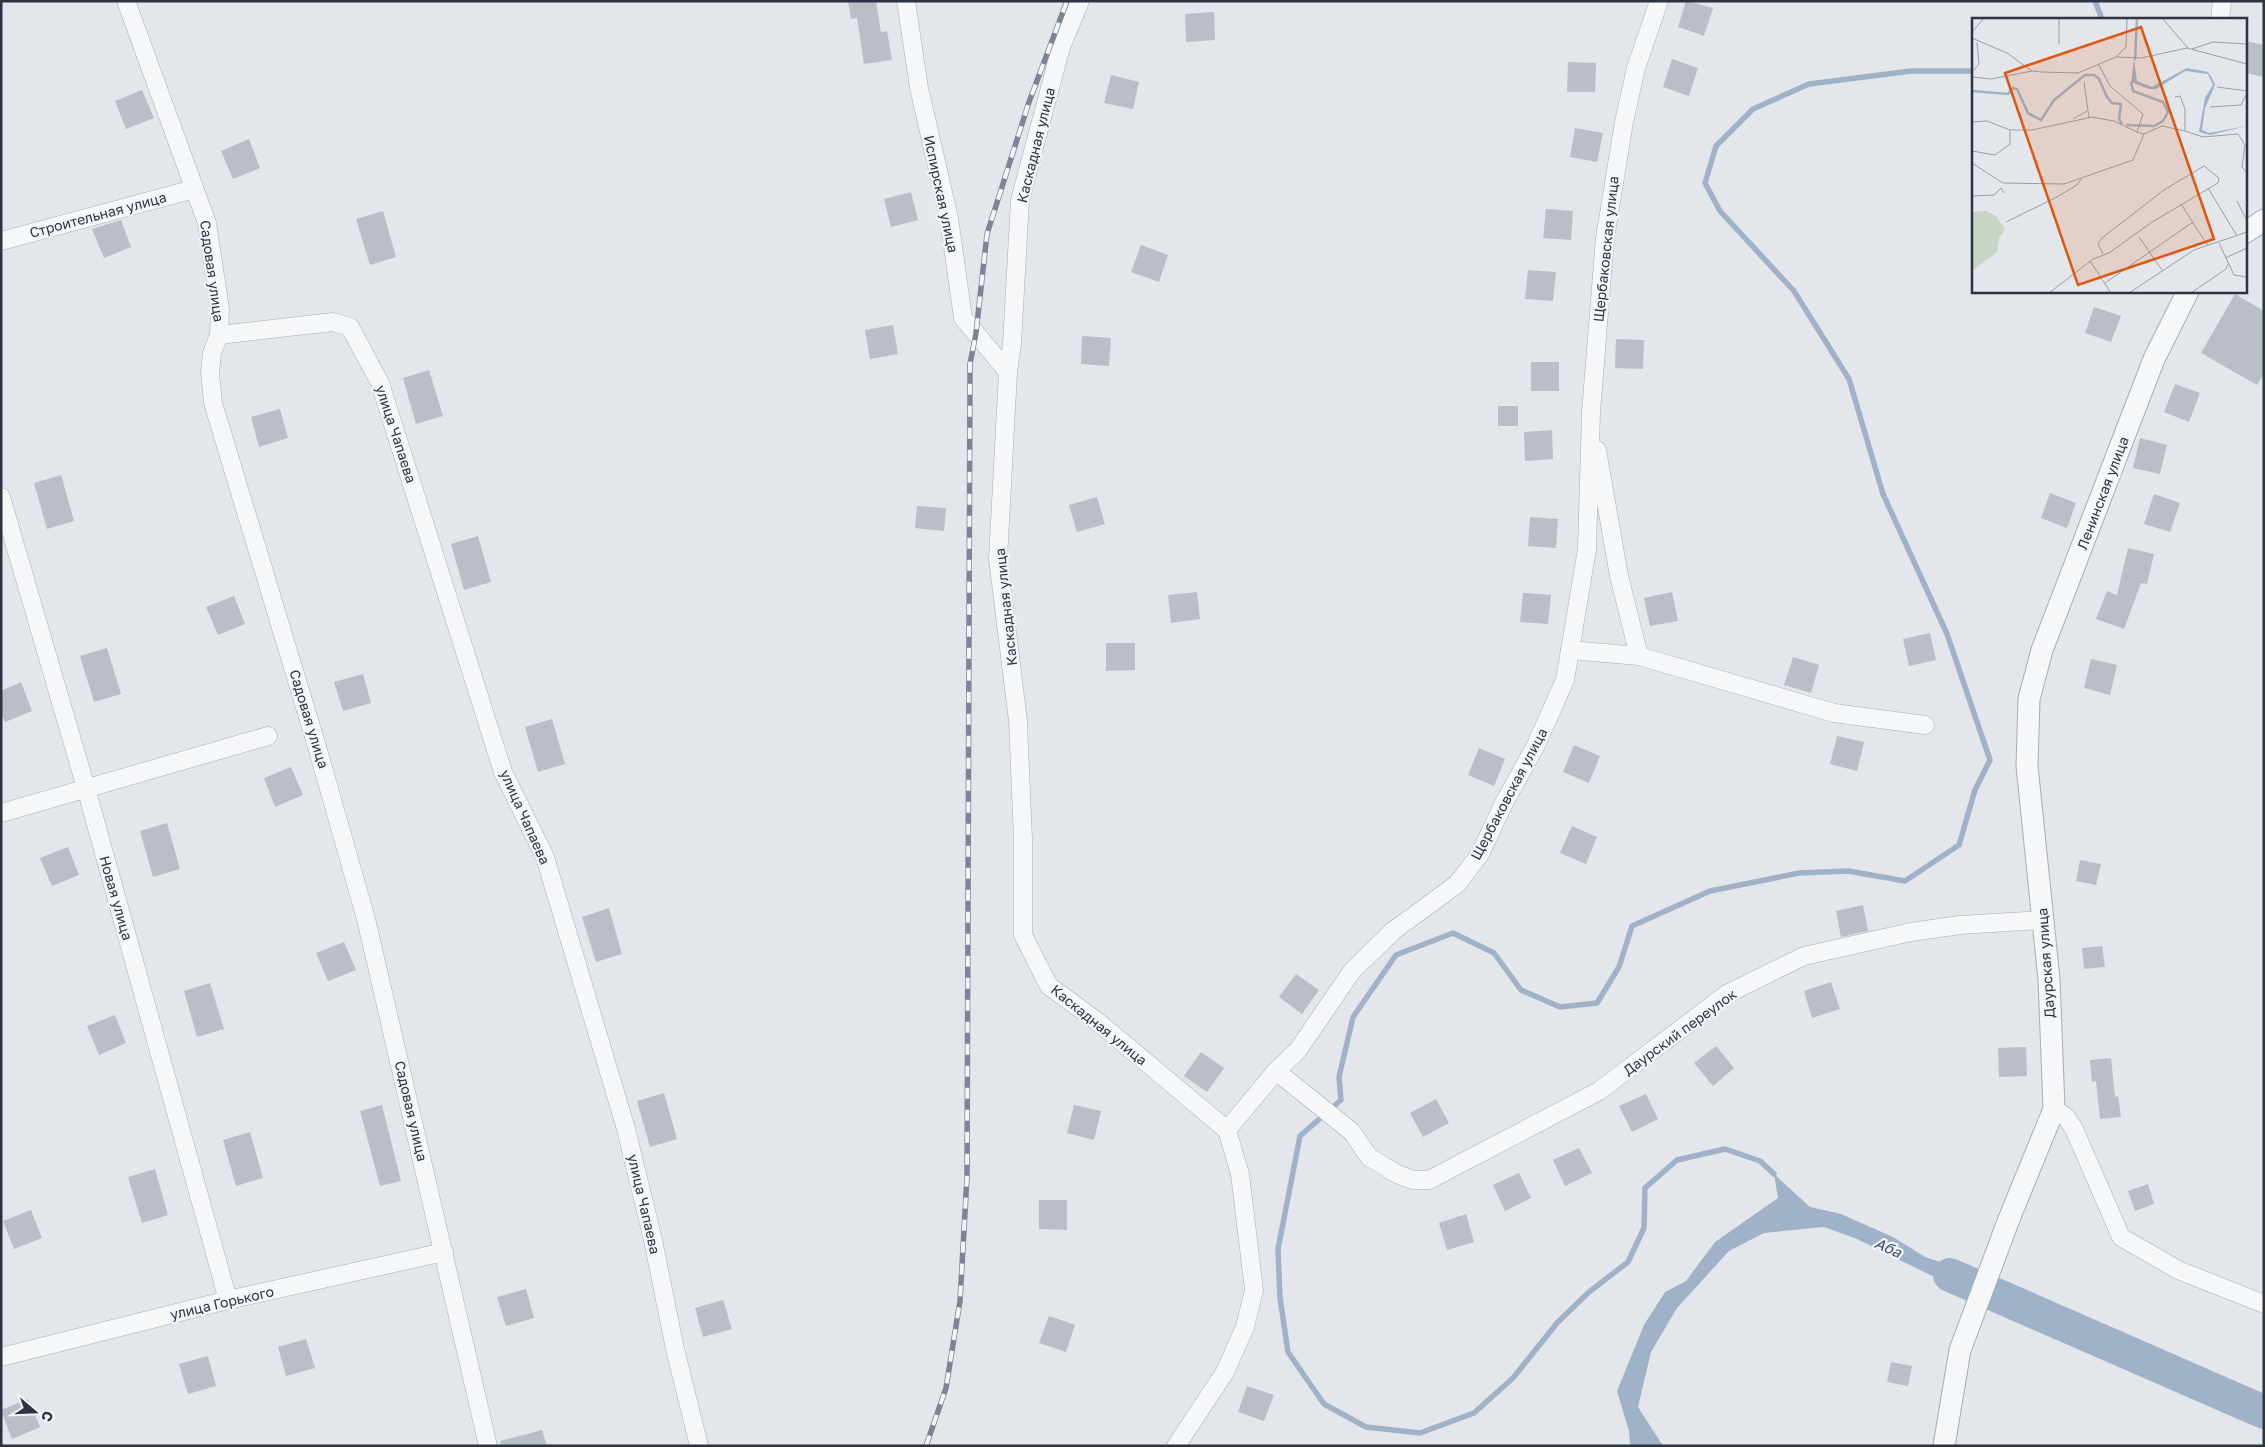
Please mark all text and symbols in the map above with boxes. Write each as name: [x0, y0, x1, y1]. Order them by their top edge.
inset map: [1972, 18, 2248, 292]
street label: Каскадная улица: [1013, 85, 1058, 204]
street label: Испирская улица: [921, 134, 962, 254]
street label: Щербаковская улица: [1589, 175, 1622, 323]
street label: Строительная улица: [28, 188, 168, 241]
street label: Садовая улица: [197, 219, 228, 323]
street label: улица Чапаева: [373, 383, 420, 485]
street label: Ленинская улица: [2073, 434, 2132, 552]
street label: Каскадная улица: [991, 547, 1020, 667]
street label: Садовая улица: [286, 667, 333, 770]
street label: Щербаковская улица: [1467, 725, 1551, 863]
street label: улица Чапаева: [497, 767, 554, 867]
street label: Новая улица: [96, 854, 137, 942]
street label: Даурская улица: [2033, 907, 2058, 1019]
street label: Каскадная улица: [1048, 981, 1151, 1068]
street label: Даурский переулок: [1620, 985, 1740, 1078]
street label: Садовая улица: [392, 1059, 431, 1163]
street label: улица Чапаева: [625, 1152, 664, 1256]
water label: Аба: [1872, 1233, 1905, 1261]
street label: улица Горького: [168, 1282, 275, 1323]
north arrow: [10, 1387, 60, 1437]
text: С: [38, 1409, 57, 1424]

